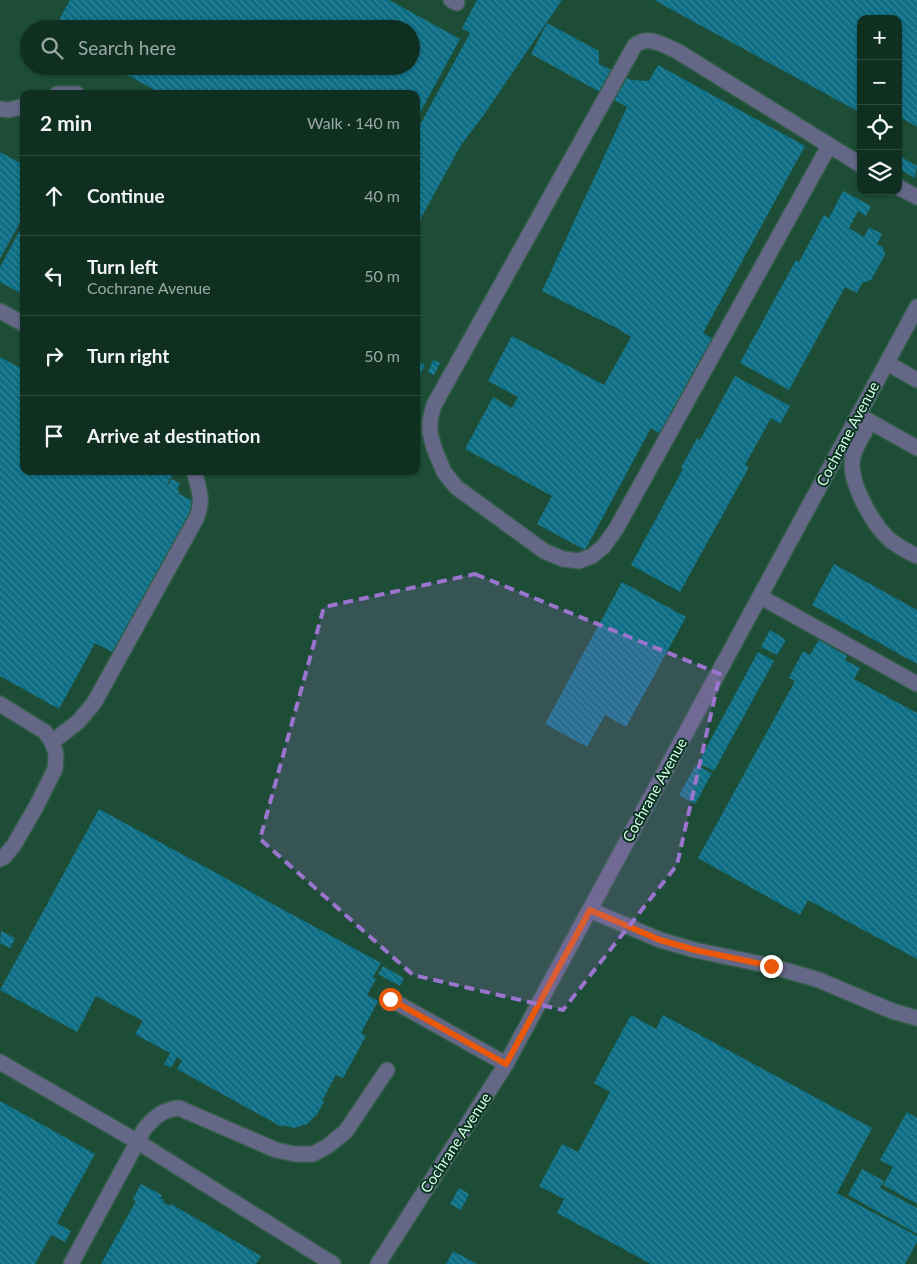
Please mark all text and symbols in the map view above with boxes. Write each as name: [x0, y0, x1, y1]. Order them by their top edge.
map controls: [857, 15, 902, 195]
button: +: [857, 15, 902, 60]
search box: [20, 20, 420, 75]
icon: search: [38, 34, 66, 62]
text: Search here: [78, 36, 176, 59]
button: −: [857, 60, 902, 105]
button: locate: [857, 105, 902, 150]
text: 2 min: [40, 110, 92, 135]
text: Walk · 140 m: [307, 113, 400, 132]
button: layers: [857, 150, 902, 195]
icon: ahead: [40, 182, 68, 210]
text: Continue: [87, 184, 165, 207]
text: 40 m: [364, 186, 400, 205]
text: Turn left: [87, 255, 158, 278]
icon: left: [40, 262, 68, 290]
text: 50 m: [364, 266, 400, 285]
text: Cochrane Avenue: [87, 278, 211, 297]
icon: right: [40, 342, 68, 370]
text: Turn right: [87, 344, 169, 367]
text: 50 m: [364, 346, 400, 365]
street label: Cochrane Avenue: [812, 378, 882, 489]
icon: arrive: [40, 422, 68, 450]
text: Arrive at destination: [87, 424, 260, 447]
street label: Cochrane Avenue: [618, 734, 690, 845]
route end: [760, 955, 783, 978]
route start: [379, 988, 402, 1011]
street label: Cochrane Avenue: [416, 1089, 494, 1196]

